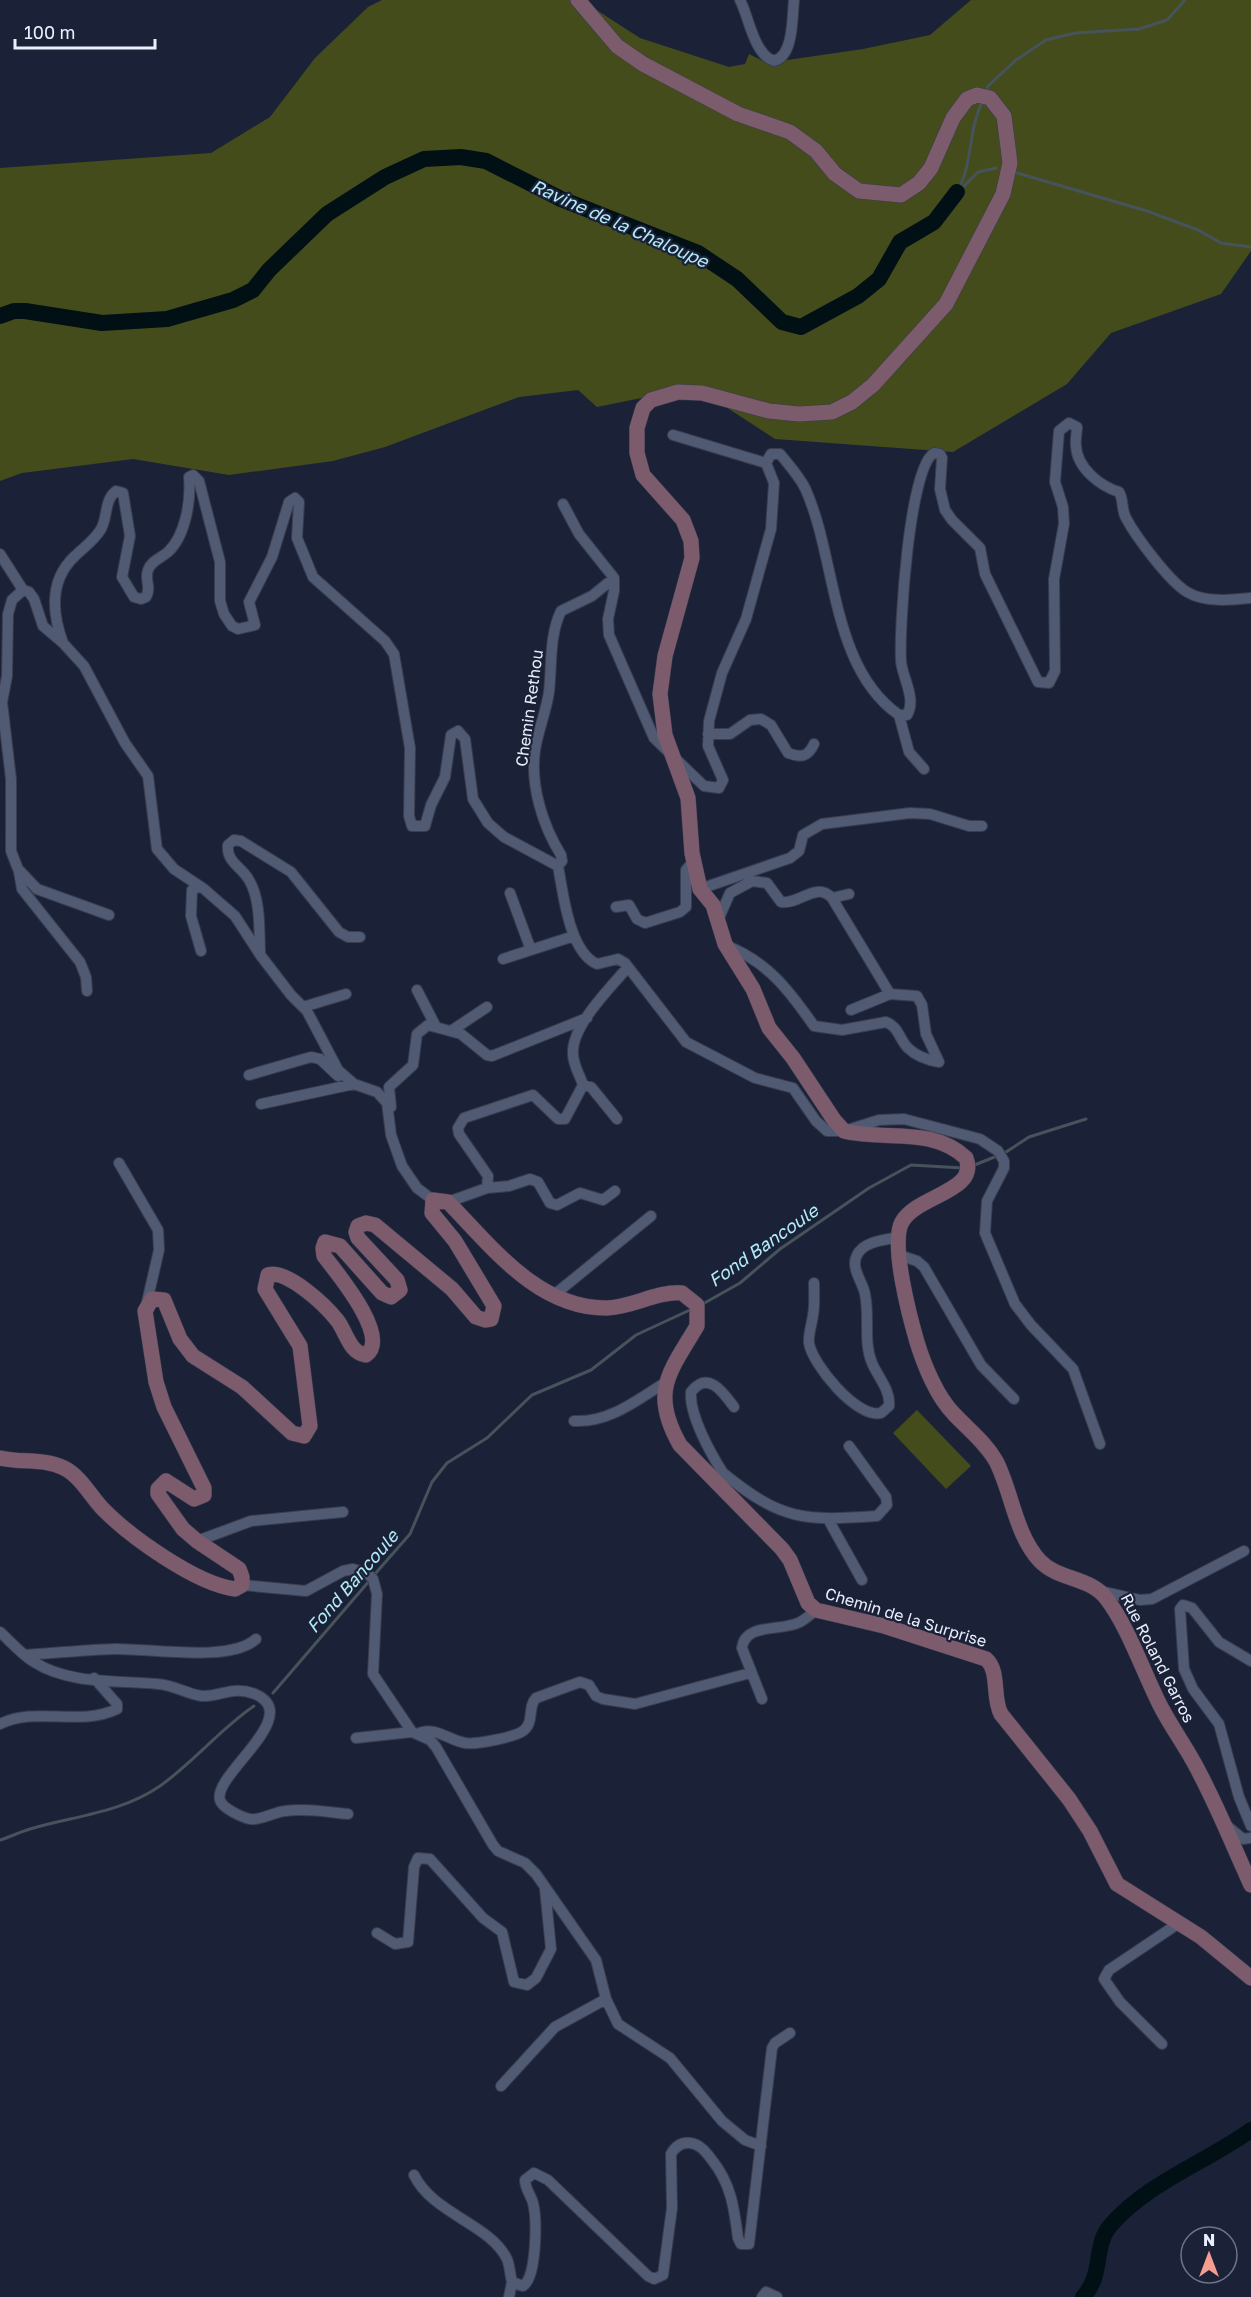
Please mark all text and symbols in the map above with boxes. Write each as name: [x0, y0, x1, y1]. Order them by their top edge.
scale bar: [15, 12, 154, 50]
text: 100 m: [24, 21, 75, 43]
water label: Ravine de la Chaloupe: [528, 174, 713, 273]
street label: Chemin Rethou: [511, 648, 547, 768]
water label: Fond Bancoule: [704, 1198, 823, 1291]
water label: Fond Bancoule: [301, 1524, 404, 1637]
street label: Chemin de la Surprise: [823, 1583, 989, 1651]
street label: Rue Roland Garros: [1117, 1590, 1199, 1726]
north arrow: [1179, 2225, 1239, 2285]
text: N: [1203, 2230, 1215, 2250]

